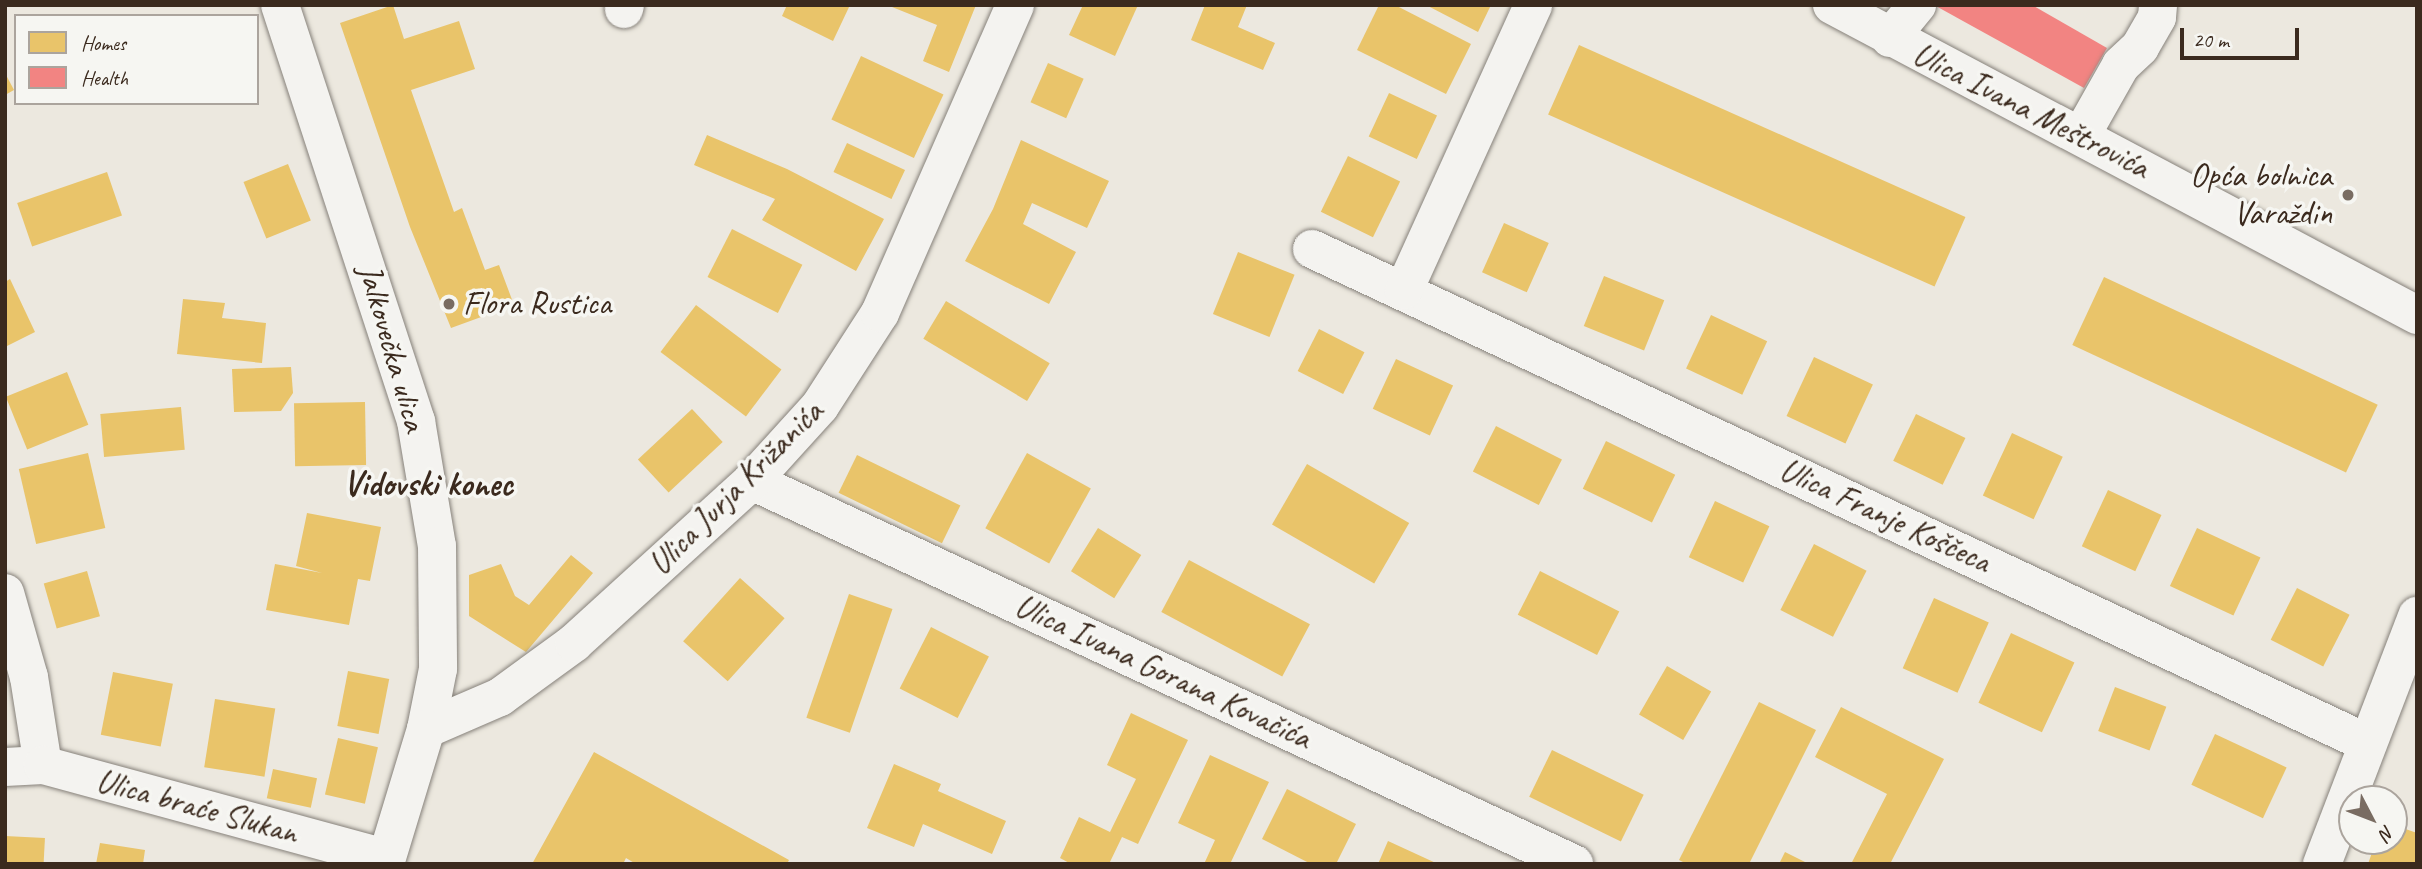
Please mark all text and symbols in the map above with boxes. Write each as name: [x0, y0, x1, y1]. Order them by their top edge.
legend: [14, 14, 259, 105]
scale bar: [2184, 14, 2303, 58]
text: 20 m: [2193, 27, 2229, 53]
text: Homes: [81, 30, 126, 56]
street label: Ulica Ivana Meštrovića: [1907, 35, 2155, 187]
text: Health: [81, 65, 128, 91]
place label: Opća bolnica Varaždin: [2191, 156, 2332, 234]
marker: Opća bolnica Varaždin: [2338, 185, 2358, 205]
street label: Jalkovečka ulica: [349, 261, 435, 435]
place label: Flora Rustica: [463, 284, 612, 324]
marker: Flora Rustica: [441, 296, 457, 312]
street label: Ulica Jurja Križanića: [641, 393, 831, 583]
street label: Ulica Franje Koščeca: [1773, 450, 1997, 582]
district label: Vidovski konec: [343, 463, 513, 505]
street label: Ulica Ivana Gorana Kovačića: [1010, 587, 1316, 757]
street label: Ulica braće Slukan: [92, 761, 302, 853]
north arrow: [2338, 785, 2408, 855]
text: N: [2374, 820, 2400, 845]

